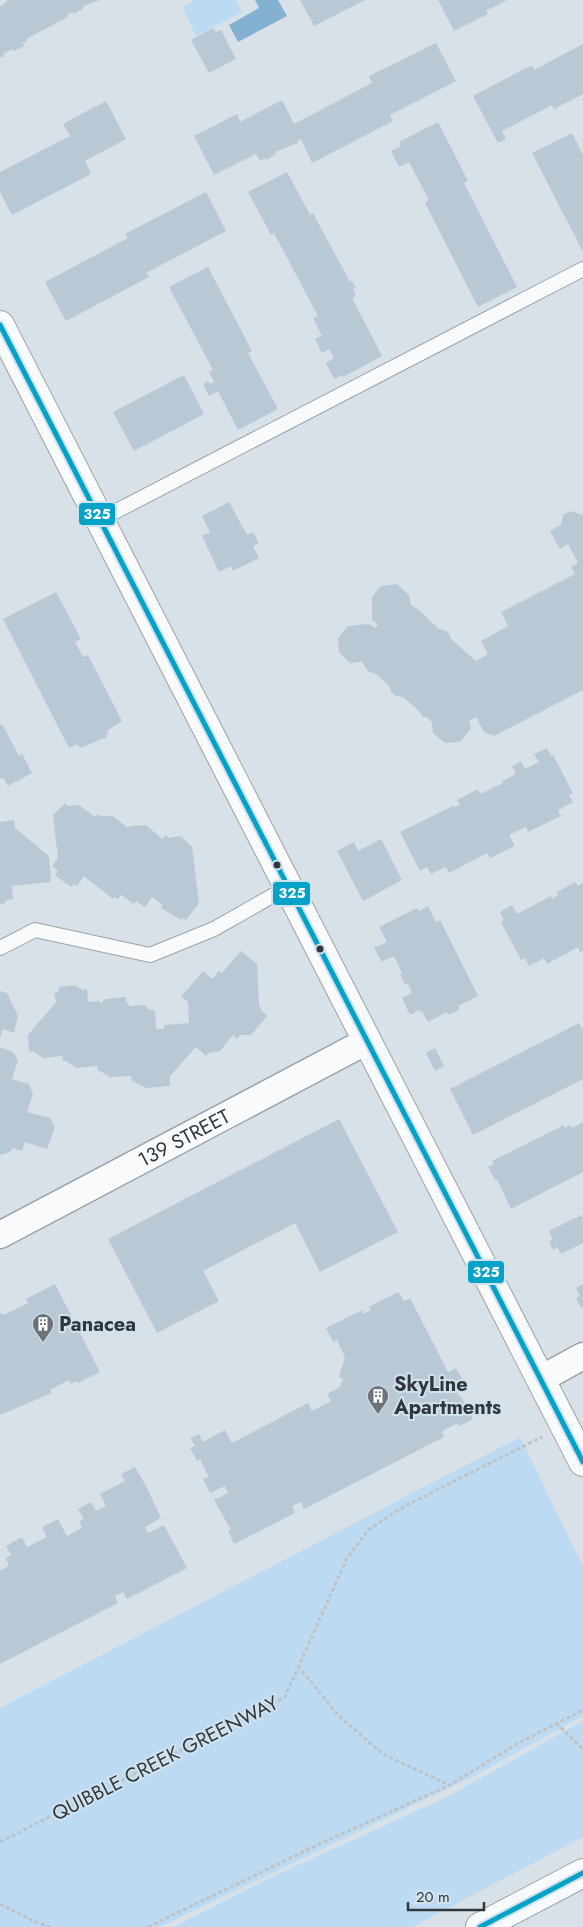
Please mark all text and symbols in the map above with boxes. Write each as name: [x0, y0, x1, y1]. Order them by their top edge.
line badge: 325: [78, 502, 116, 526]
text: 325: [84, 504, 110, 524]
unlabelled marker: [272, 860, 282, 870]
line badge: 325: [272, 881, 311, 906]
text: 325: [279, 883, 305, 903]
unlabelled marker: [315, 944, 325, 954]
street label: 139 STREET: [133, 1102, 236, 1174]
line badge: 325: [467, 1260, 505, 1284]
text: 325: [473, 1262, 499, 1282]
place label: Panacea: [59, 1310, 136, 1339]
building icon: Panacea: [31, 1312, 55, 1343]
place label: SkyLine Apartments: [393, 1370, 501, 1422]
building icon: SkyLine Apartments: [366, 1384, 390, 1415]
street label: QUIBBLE CREEK GREENWAY: [47, 1688, 284, 1828]
scale bar: [408, 1880, 484, 1912]
text: 20 m: [416, 1886, 450, 1908]

